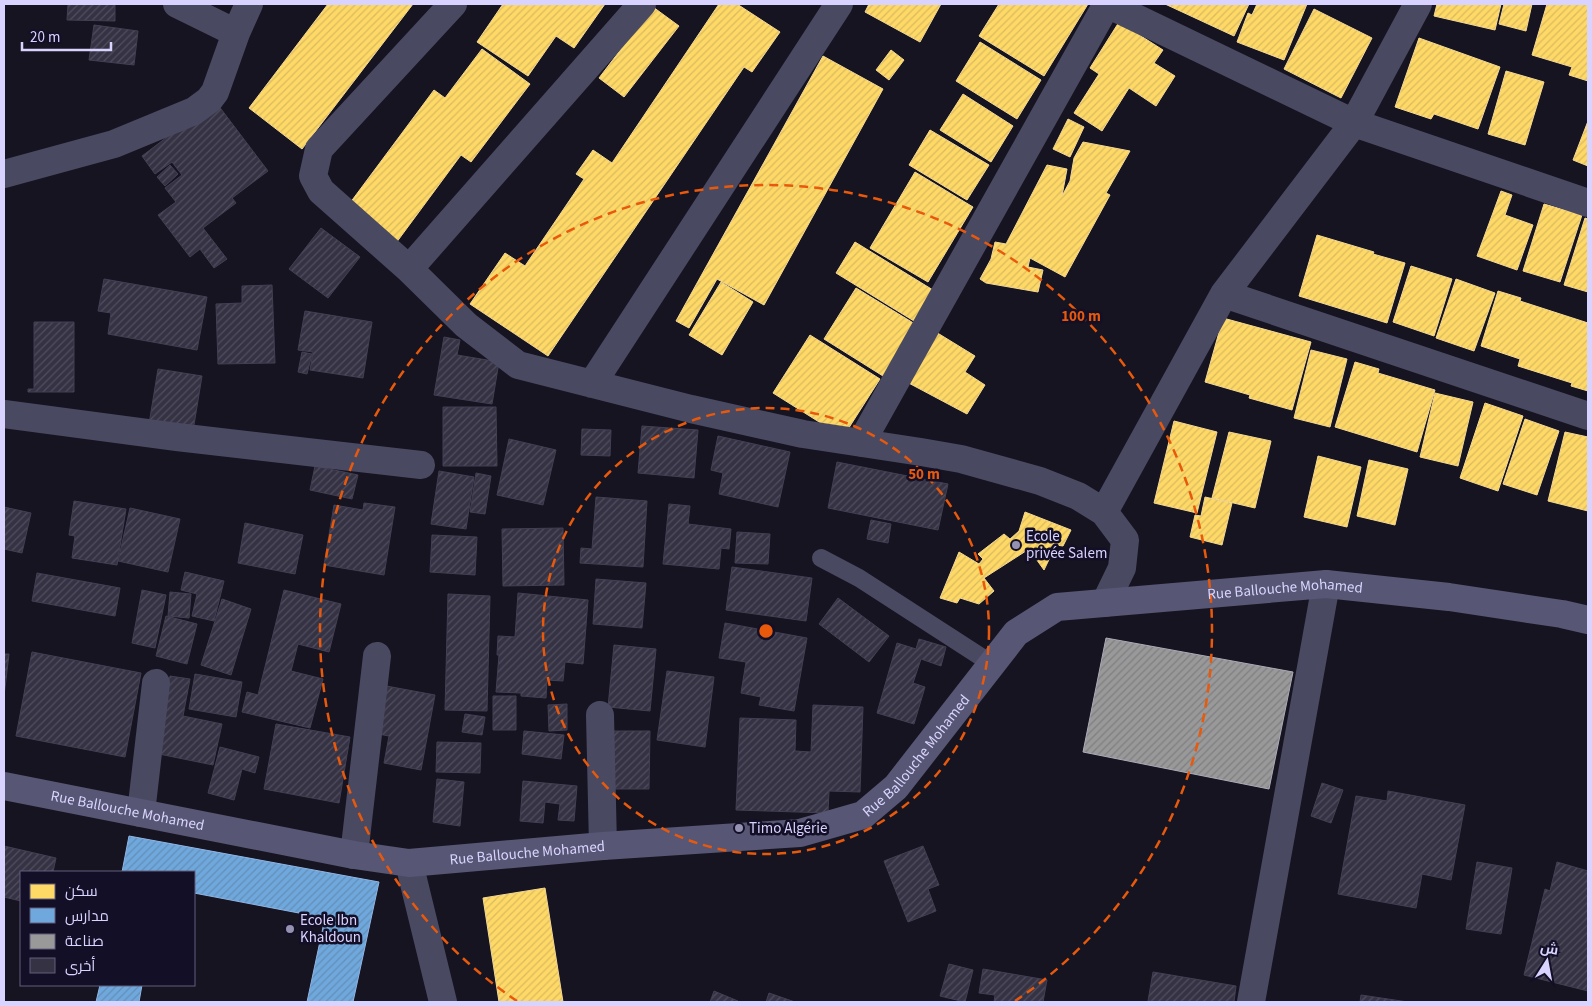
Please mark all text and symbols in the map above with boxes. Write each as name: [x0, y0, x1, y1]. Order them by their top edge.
scale bar: [22, 20, 111, 52]
text: 20 m: [30, 27, 60, 48]
text: 100 m: [1061, 306, 1101, 327]
text: 50 m: [908, 464, 940, 485]
place label: Ecole privée Salem: [1026, 526, 1107, 564]
marker: Ecole privée Salem: [1010, 539, 1022, 551]
street label: Rue Ballouche Mohamed: [1206, 573, 1364, 605]
centre of rings: [757, 622, 775, 640]
street label: Rue Ballouche Mohamed: [858, 690, 975, 822]
street label: Rue Ballouche Mohamed: [49, 785, 206, 836]
place label: Timo Algérie: [749, 818, 827, 839]
marker: Timo Algérie: [733, 822, 745, 834]
street label: Rue Ballouche Mohamed: [449, 835, 606, 870]
legend: [20, 871, 195, 986]
text: سكن: [65, 881, 98, 902]
text: مدارس: [65, 906, 109, 927]
place label: Ecole Ibn Khaldoun: [300, 910, 361, 948]
marker: Ecole Ibn Khaldoun: [284, 923, 296, 935]
text: صناعة: [65, 931, 104, 952]
north arrow: [1522, 936, 1572, 986]
text: ش: [1539, 938, 1560, 961]
text: أخرى: [65, 956, 95, 977]

